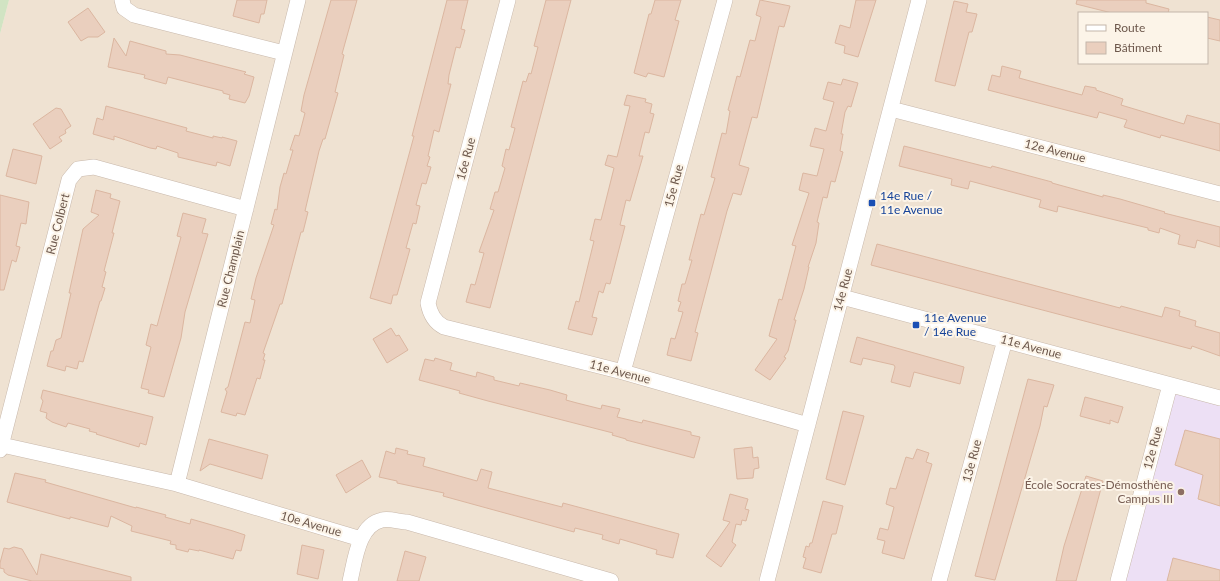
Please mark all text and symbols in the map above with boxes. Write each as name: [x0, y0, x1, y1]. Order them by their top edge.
legend: [1078, 12, 1208, 64]
text: Route: [1114, 20, 1145, 35]
text: Bâtiment: [1114, 40, 1163, 55]
street label: 16e Rue: [453, 136, 478, 182]
street label: 12e Avenue: [1023, 136, 1087, 165]
street label: 15e Rue: [661, 163, 686, 209]
place label: 14e Rue / 11e Avenue: [880, 188, 943, 217]
street label: Rue Colbert: [43, 191, 73, 256]
marker: 14e Rue / 11e Avenue: [867, 198, 877, 208]
street label: Rue Champlain: [214, 229, 247, 309]
street label: 14e Rue: [830, 267, 855, 313]
place label: 11e Avenue / 14e Rue: [924, 310, 987, 339]
marker: 11e Avenue / 14e Rue: [911, 320, 921, 330]
street label: 11e Avenue: [999, 331, 1063, 362]
street label: 11e Avenue: [588, 356, 652, 387]
street label: 12e Rue: [1140, 425, 1165, 471]
street label: 13e Rue: [959, 438, 984, 484]
place label: École Socrates-Démosthène Campus III: [1025, 477, 1173, 506]
marker: École Socrates-Démosthène Campus III: [1176, 487, 1186, 497]
street label: 10e Avenue: [279, 508, 343, 539]

